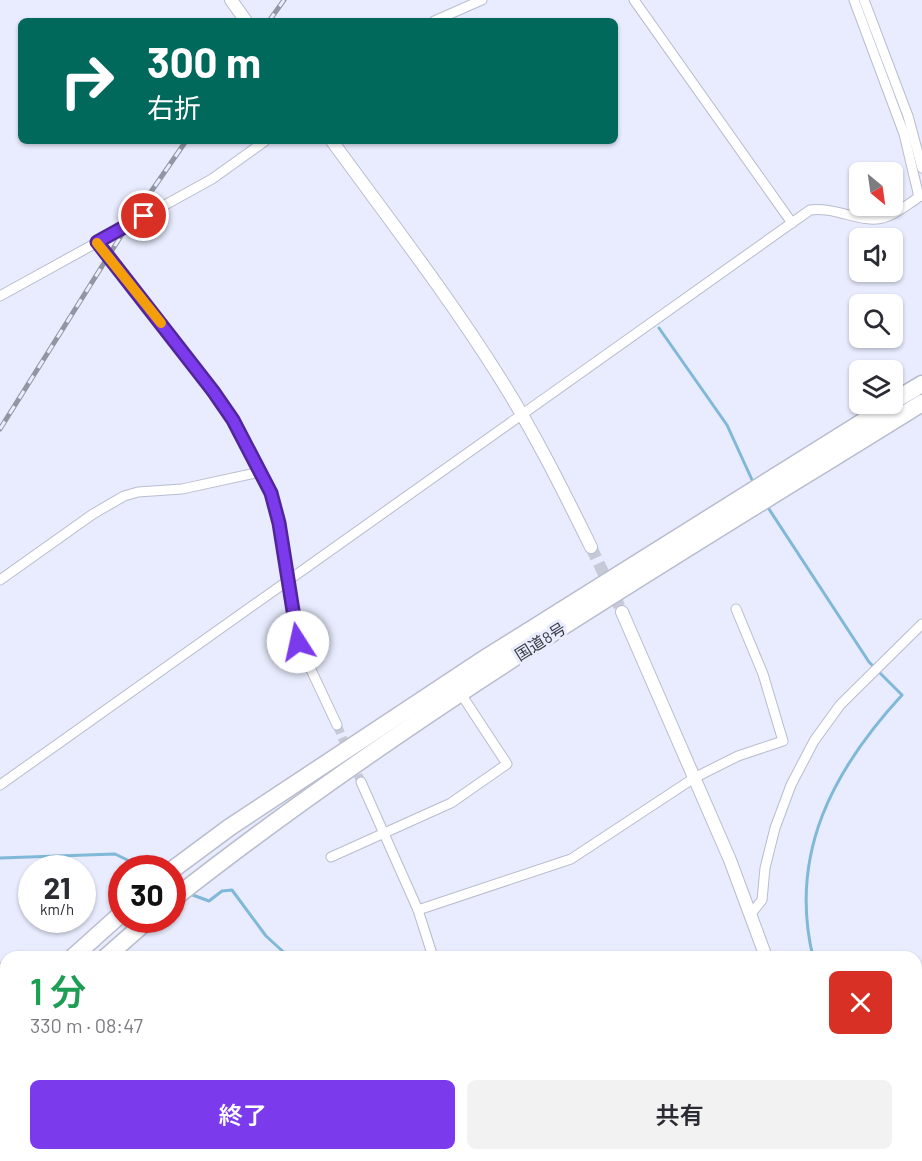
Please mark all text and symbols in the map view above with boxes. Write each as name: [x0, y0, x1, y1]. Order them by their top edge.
text: 300 m: [147, 36, 261, 86]
icon: right: [48, 42, 126, 120]
text: 右折: [147, 91, 201, 123]
north arrow: [849, 162, 903, 216]
map controls: [849, 162, 903, 414]
pin: [118, 190, 169, 241]
icon: arrive: [127, 199, 160, 232]
button: sound: [849, 228, 903, 282]
button: search: [849, 294, 903, 348]
button: layers: [849, 360, 903, 414]
position arrow: [266, 610, 330, 674]
street label: 国道8号: [511, 618, 569, 664]
speed limit sign: 30: [108, 855, 186, 933]
text: 21: [43, 869, 71, 905]
text: km/h: [40, 900, 74, 918]
text: 1 分: [30, 969, 86, 1012]
button: close: [829, 971, 892, 1034]
text: 330 m · 08:47: [30, 1013, 143, 1037]
button: 終了: [30, 1080, 455, 1149]
button: 共有: [467, 1080, 892, 1149]

